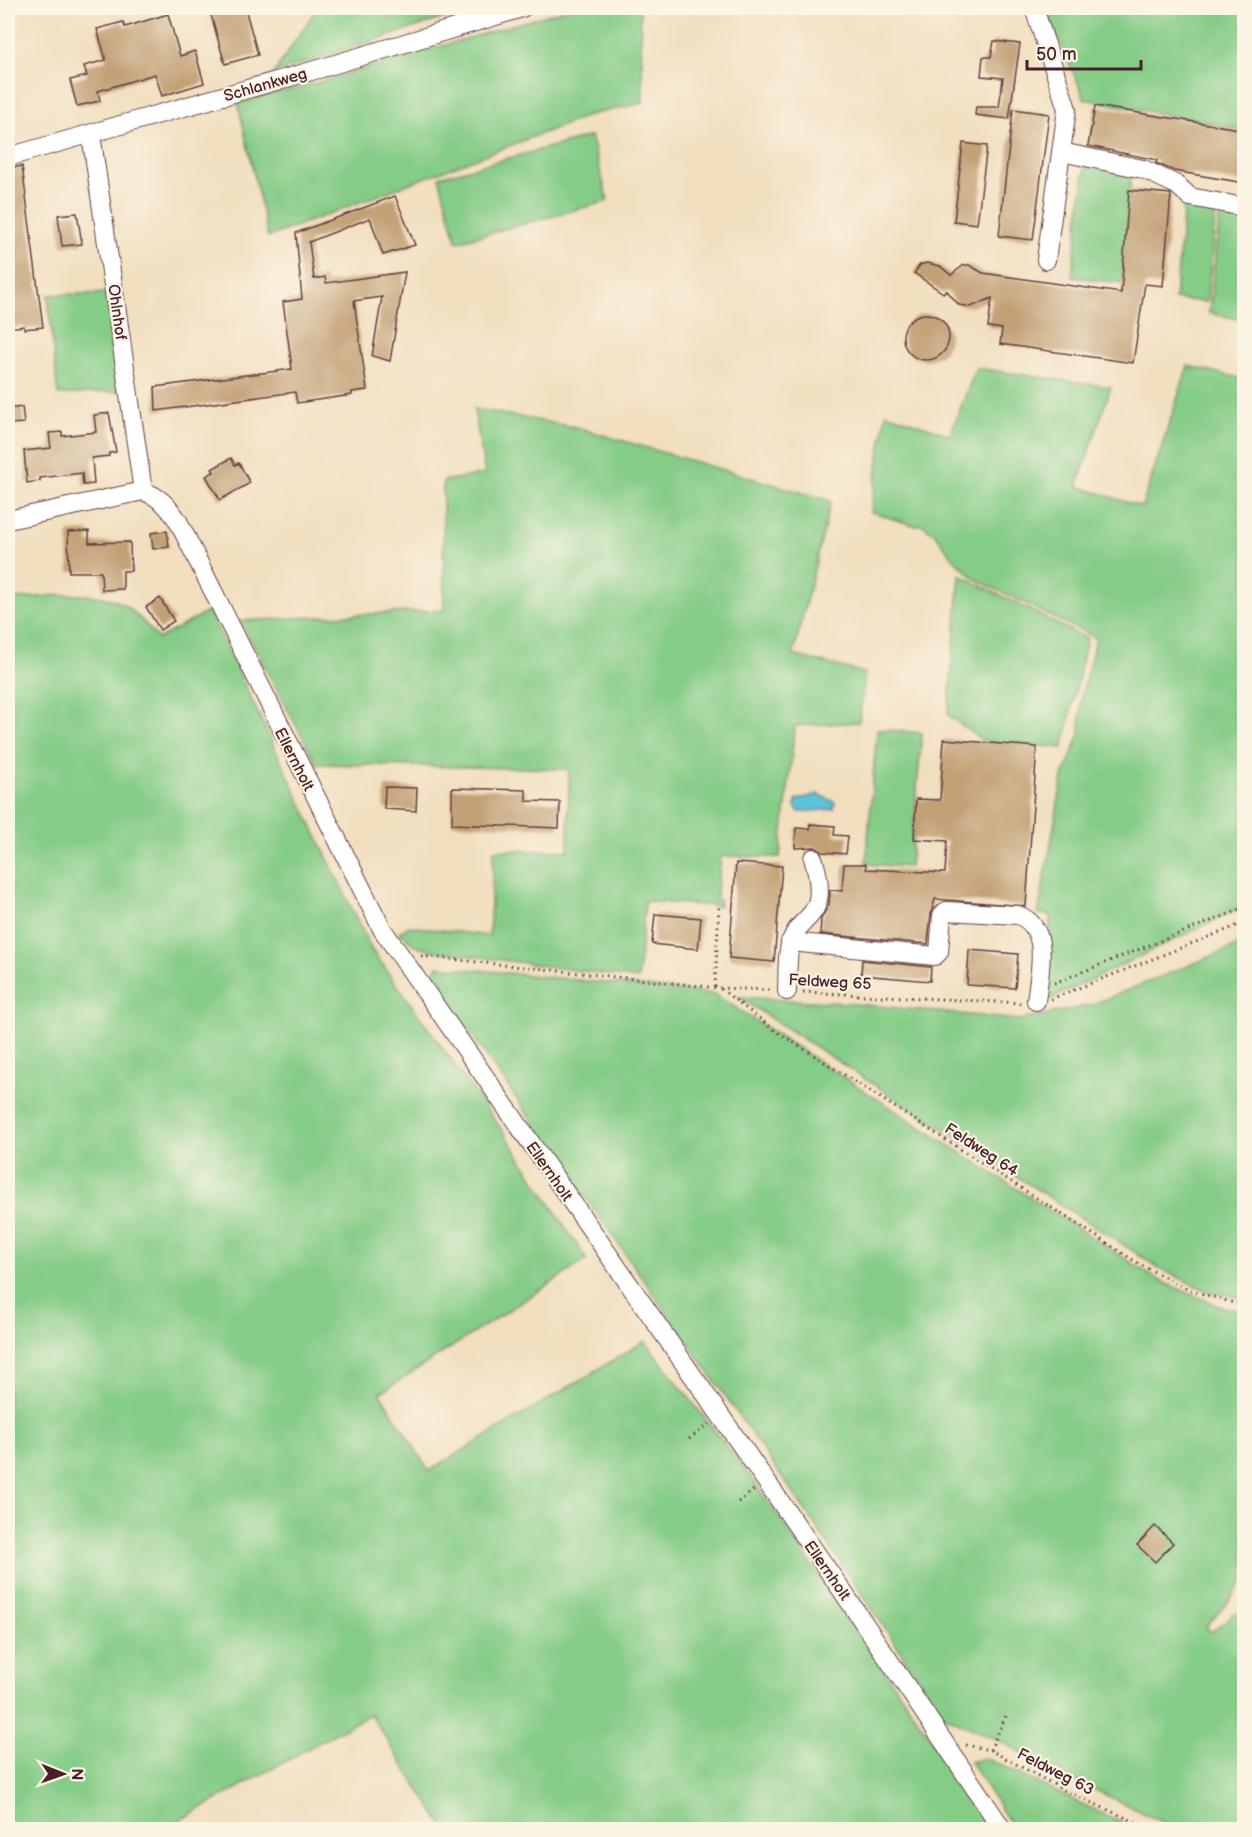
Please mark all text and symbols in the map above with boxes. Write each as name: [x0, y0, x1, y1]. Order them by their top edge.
scale bar: [1027, 33, 1141, 71]
text: 50 m: [1036, 44, 1077, 65]
street label: Schlankweg: [222, 64, 309, 106]
street label: Ohlnhof: [103, 283, 130, 342]
street label: Ellernholt: [270, 725, 318, 794]
street label: Feldweg 65: [788, 971, 872, 994]
street label: Feldweg 64: [941, 1119, 1022, 1181]
street label: Ellernholt: [521, 1138, 576, 1205]
street label: Ellernholt: [799, 1537, 854, 1604]
north arrow: [33, 1744, 93, 1804]
street label: Feldweg 63: [1014, 1745, 1097, 1800]
text: N: [67, 1768, 86, 1780]

